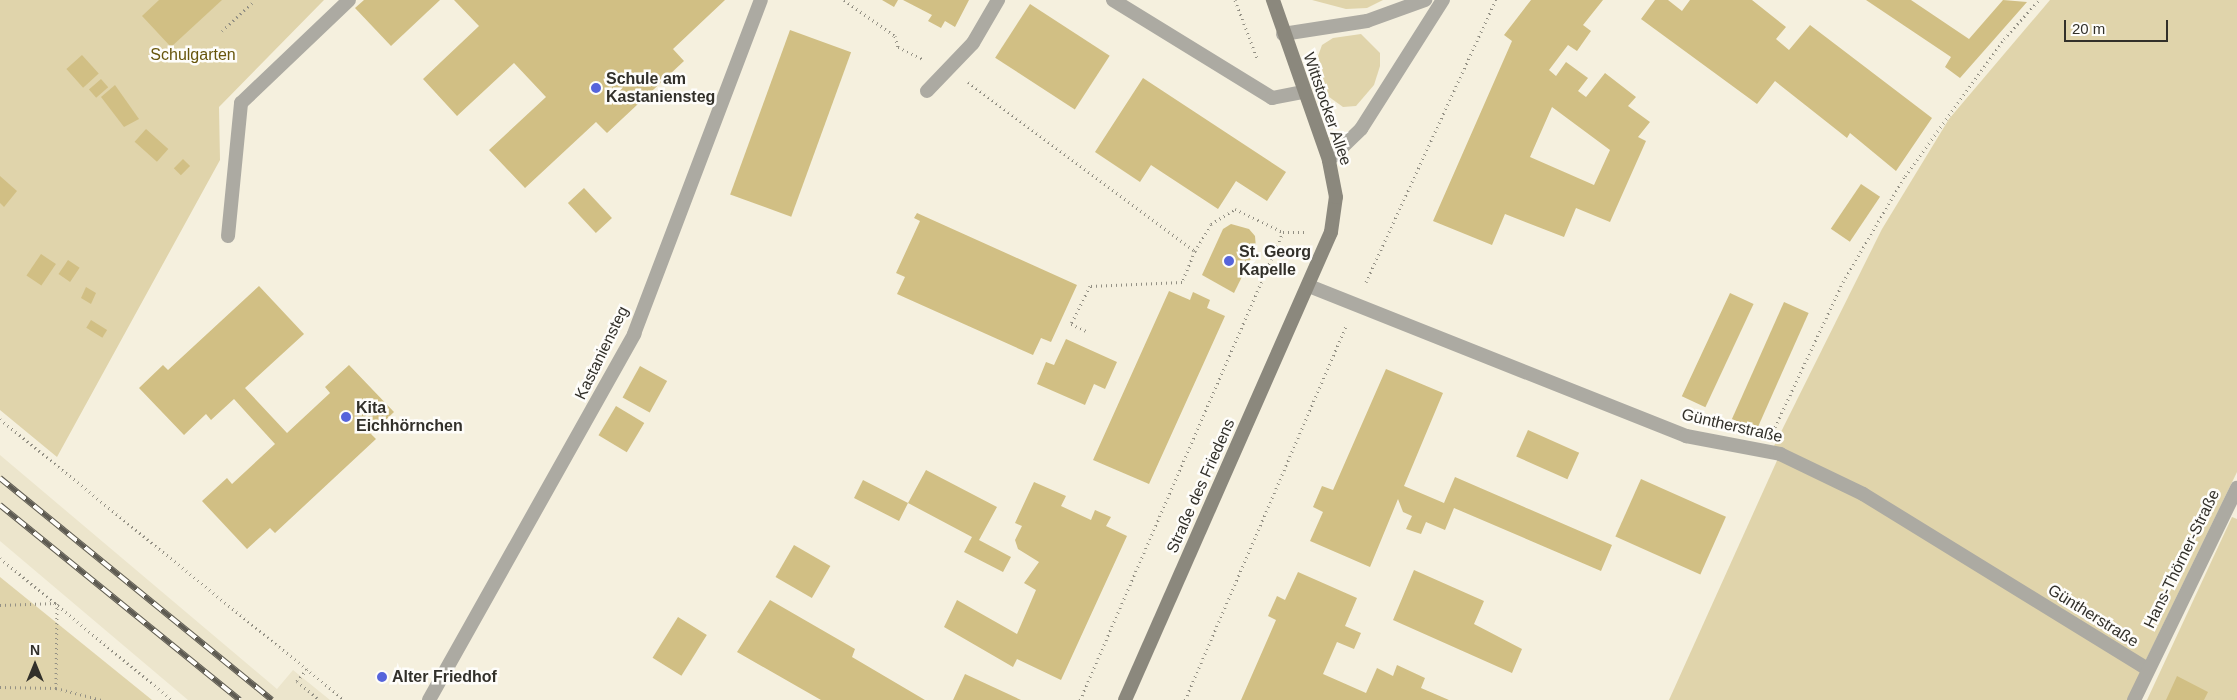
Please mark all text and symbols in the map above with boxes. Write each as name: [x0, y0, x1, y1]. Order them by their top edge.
scale bar: [2067, 10, 2171, 42]
text: 20 m: [2072, 20, 2105, 37]
park label: Schulgarten: [150, 45, 236, 65]
street label: Wittstocker Allee: [1299, 50, 1355, 168]
place label: Schule am Kastaniensteg: [606, 69, 715, 107]
marker: Schule am Kastaniensteg: [590, 82, 602, 94]
place label: St. Georg Kapelle: [1239, 242, 1311, 280]
marker: St. Georg Kapelle: [1223, 255, 1235, 267]
street label: Kastaniensteg: [571, 303, 633, 403]
place label: Kita Eichhörnchen: [356, 398, 463, 436]
street label: Güntherstraße: [1680, 405, 1784, 447]
marker: Kita Eichhörnchen: [340, 411, 352, 423]
street label: Straße des Friedens: [1163, 416, 1239, 556]
street label: Hans-Thörner-Straße: [2140, 486, 2224, 632]
street label: Güntherstraße: [2044, 581, 2142, 651]
north arrow: [10, 640, 60, 690]
text: N: [30, 642, 40, 658]
place label: Alter Friedhof: [392, 667, 497, 687]
marker: Alter Friedhof: [376, 671, 388, 683]

